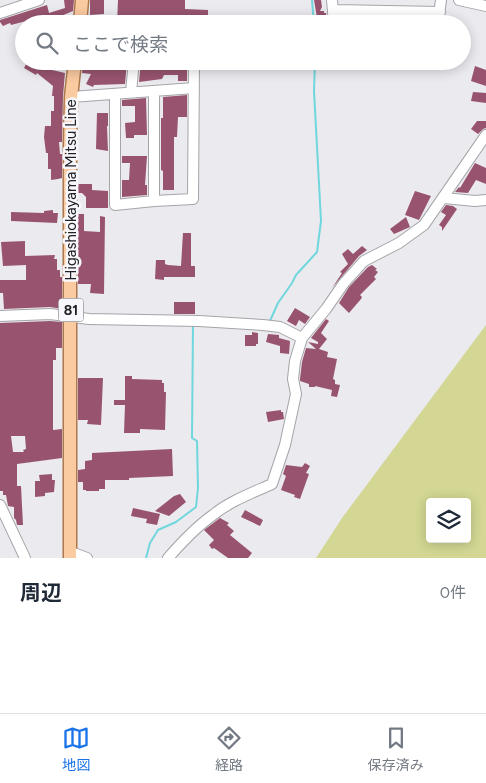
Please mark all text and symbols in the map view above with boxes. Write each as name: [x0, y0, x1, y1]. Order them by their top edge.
search box: [15, 15, 471, 70]
icon: search: [33, 29, 61, 57]
text: ここで検索: [73, 33, 168, 56]
street label: Higashiokayama Mitsu Line: [62, 99, 80, 281]
road number: 81: [58, 298, 84, 322]
map controls: [426, 498, 471, 543]
button: layers: [426, 498, 471, 543]
text: 周辺: [20, 580, 62, 605]
text: 0件: [440, 583, 466, 602]
tab: 地図: [62, 724, 90, 774]
tab: 経路: [215, 724, 243, 774]
tab: 保存済み: [368, 724, 424, 774]

